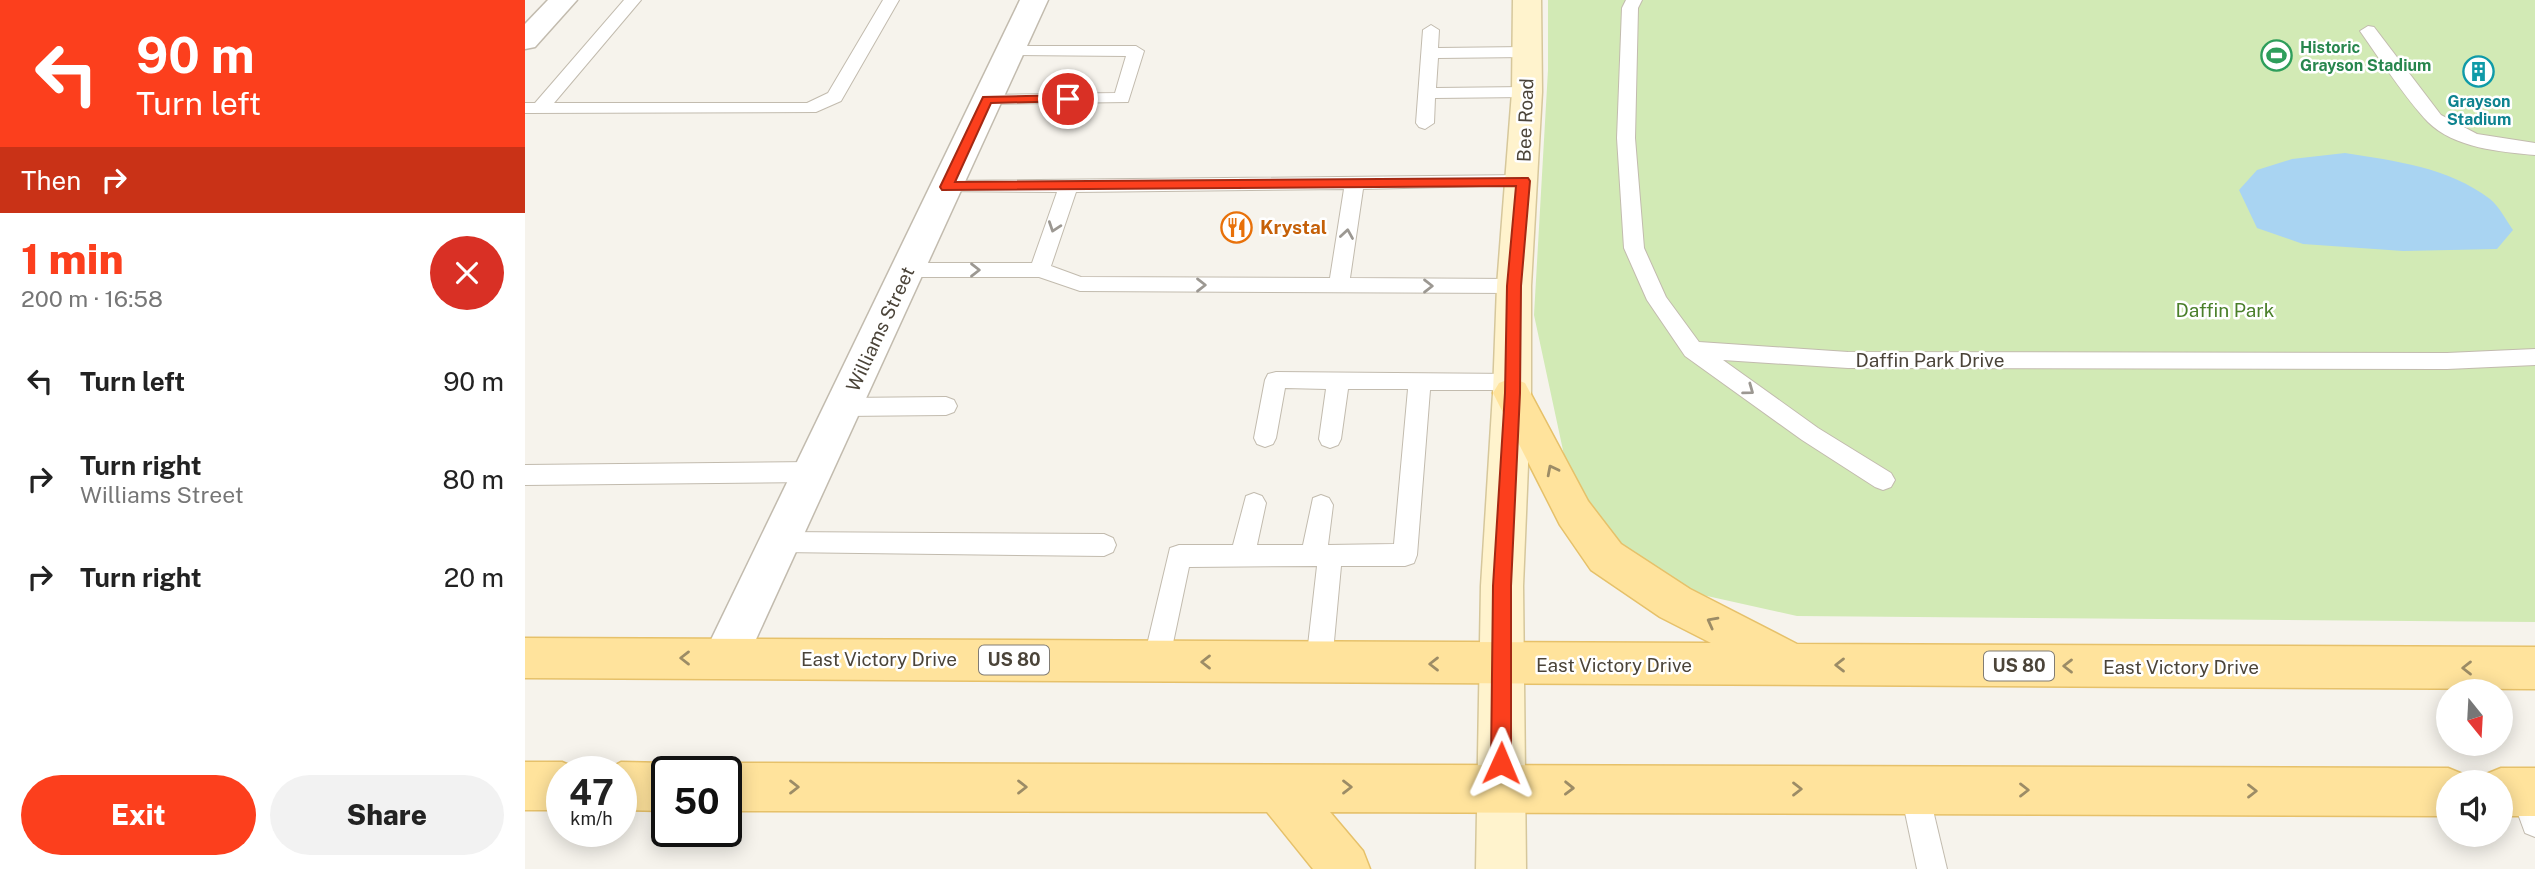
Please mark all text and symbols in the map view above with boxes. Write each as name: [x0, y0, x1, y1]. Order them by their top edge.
text: 90 m: [136, 26, 255, 84]
icon: left: [21, 28, 112, 119]
place label: Historic Grayson Stadium: [2300, 38, 2431, 75]
sports icon: Historic Grayson Stadium: [2260, 39, 2294, 73]
building icon: Grayson Stadium: [2462, 55, 2496, 89]
pin: [1038, 69, 1098, 129]
street label: Bee Road: [1513, 78, 1537, 162]
icon: arrive: [1049, 80, 1087, 118]
text: Turn left: [136, 85, 261, 122]
place label: Grayson Stadium: [2447, 92, 2511, 129]
icon: right: [95, 161, 133, 199]
text: Then: [21, 165, 81, 196]
restaurant icon: Krystal: [1220, 210, 1254, 244]
place label: Krystal: [1260, 216, 1327, 238]
one-way arrow: [1048, 221, 1062, 233]
one-way arrow: [1339, 228, 1354, 240]
text: 1 min: [21, 234, 124, 283]
button: close: [430, 236, 504, 310]
one-way arrow: [971, 262, 981, 278]
street label: Williams Street: [841, 263, 919, 395]
one-way arrow: [1196, 277, 1206, 293]
one-way arrow: [1423, 278, 1434, 294]
text: 200 m · 16:58: [21, 285, 163, 312]
park label: Daffin Park: [2176, 299, 2275, 321]
street label: Daffin Park Drive: [1856, 349, 2004, 371]
icon: left: [21, 362, 59, 400]
text: Turn left: [80, 366, 185, 397]
text: 90 m: [443, 366, 504, 397]
one-way arrow: [1741, 381, 1754, 394]
text: Turn right: [80, 450, 202, 481]
icon: right: [21, 460, 59, 498]
text: 80 m: [443, 464, 504, 495]
one-way arrow: [1546, 465, 1560, 477]
text: Williams Street: [80, 481, 244, 508]
icon: right: [21, 558, 59, 596]
text: Turn right: [80, 562, 202, 593]
text: 20 m: [444, 562, 504, 593]
one-way arrow: [1707, 617, 1719, 630]
road number: US 80: [979, 646, 1049, 674]
street label: East Victory Drive: [801, 648, 957, 670]
one-way arrow: [679, 650, 690, 666]
road number: US 80: [1984, 652, 2054, 680]
one-way arrow: [1201, 654, 1211, 670]
street label: East Victory Drive: [1536, 654, 1692, 676]
one-way arrow: [1428, 656, 1439, 672]
street label: East Victory Drive: [2103, 656, 2259, 678]
one-way arrow: [1835, 657, 1845, 673]
one-way arrow: [2062, 658, 2073, 674]
one-way arrow: [2461, 660, 2472, 676]
north arrow: [2436, 679, 2513, 756]
map controls: [2436, 679, 2513, 847]
position arrow: [1464, 726, 1538, 800]
speed limit sign: 50: [651, 756, 742, 847]
button: sound: [2436, 770, 2513, 847]
text: 47: [569, 772, 614, 813]
button: Exit: [21, 775, 256, 855]
button: Share: [270, 775, 504, 855]
one-way arrow: [790, 779, 800, 795]
one-way arrow: [1017, 779, 1028, 795]
one-way arrow: [1343, 779, 1353, 795]
one-way arrow: [1564, 780, 1575, 796]
one-way arrow: [1792, 781, 1802, 797]
one-way arrow: [2019, 782, 2030, 798]
one-way arrow: [2247, 783, 2257, 799]
text: km/h: [570, 808, 613, 829]

